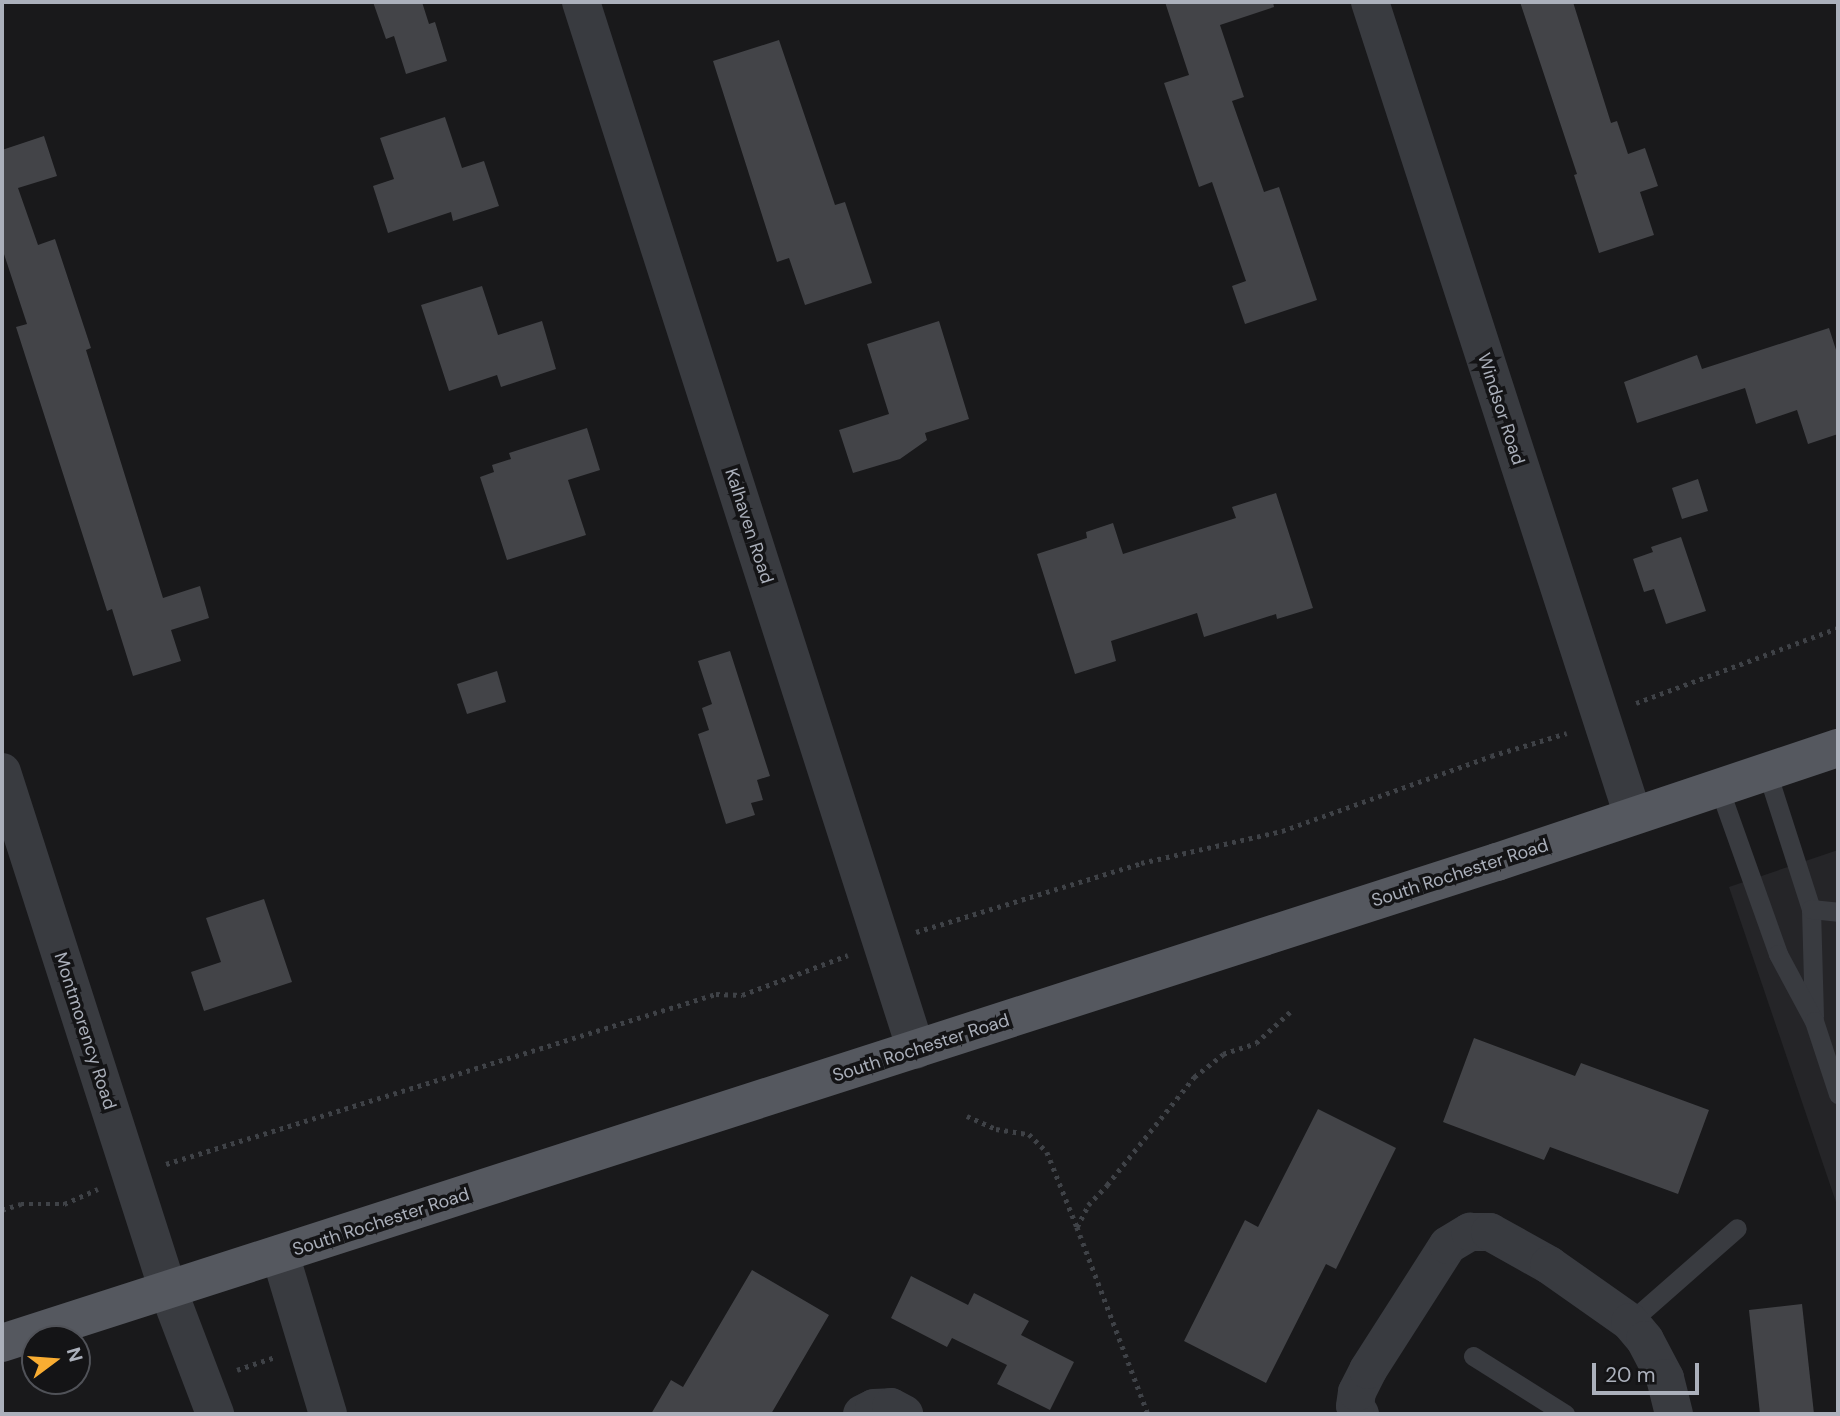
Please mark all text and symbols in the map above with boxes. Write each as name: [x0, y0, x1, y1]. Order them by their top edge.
street label: Windsor Road: [1473, 350, 1529, 468]
street label: Kalhaven Road: [720, 466, 778, 586]
street label: South Rochester Road: [1369, 834, 1551, 912]
street label: Montmorency Road: [49, 950, 121, 1112]
street label: South Rochester Road: [830, 1009, 1012, 1087]
street label: South Rochester Road: [290, 1183, 472, 1261]
north arrow: [21, 1325, 91, 1395]
text: N: [61, 1345, 89, 1365]
scale bar: [1595, 1350, 1702, 1394]
text: 20 m: [1605, 1361, 1656, 1389]

